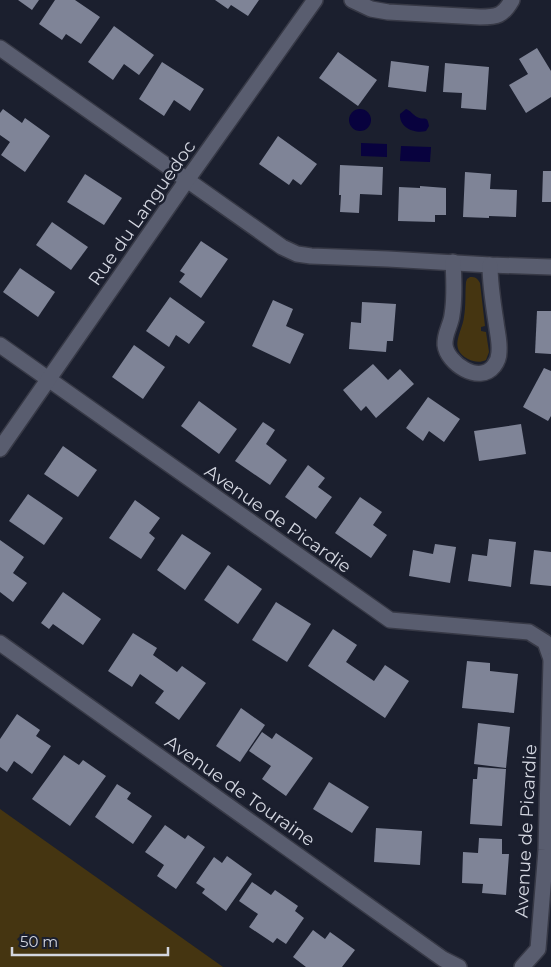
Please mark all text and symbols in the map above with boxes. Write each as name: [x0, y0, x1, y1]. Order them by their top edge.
street label: Rue du Languedoc: [84, 136, 200, 290]
street label: Avenue de Picardie: [200, 460, 356, 578]
street label: Avenue de Touraine: [161, 731, 319, 851]
street label: Avenue de Picardie: [510, 743, 542, 918]
scale bar: [12, 924, 169, 956]
text: 50 m: [20, 932, 58, 951]

